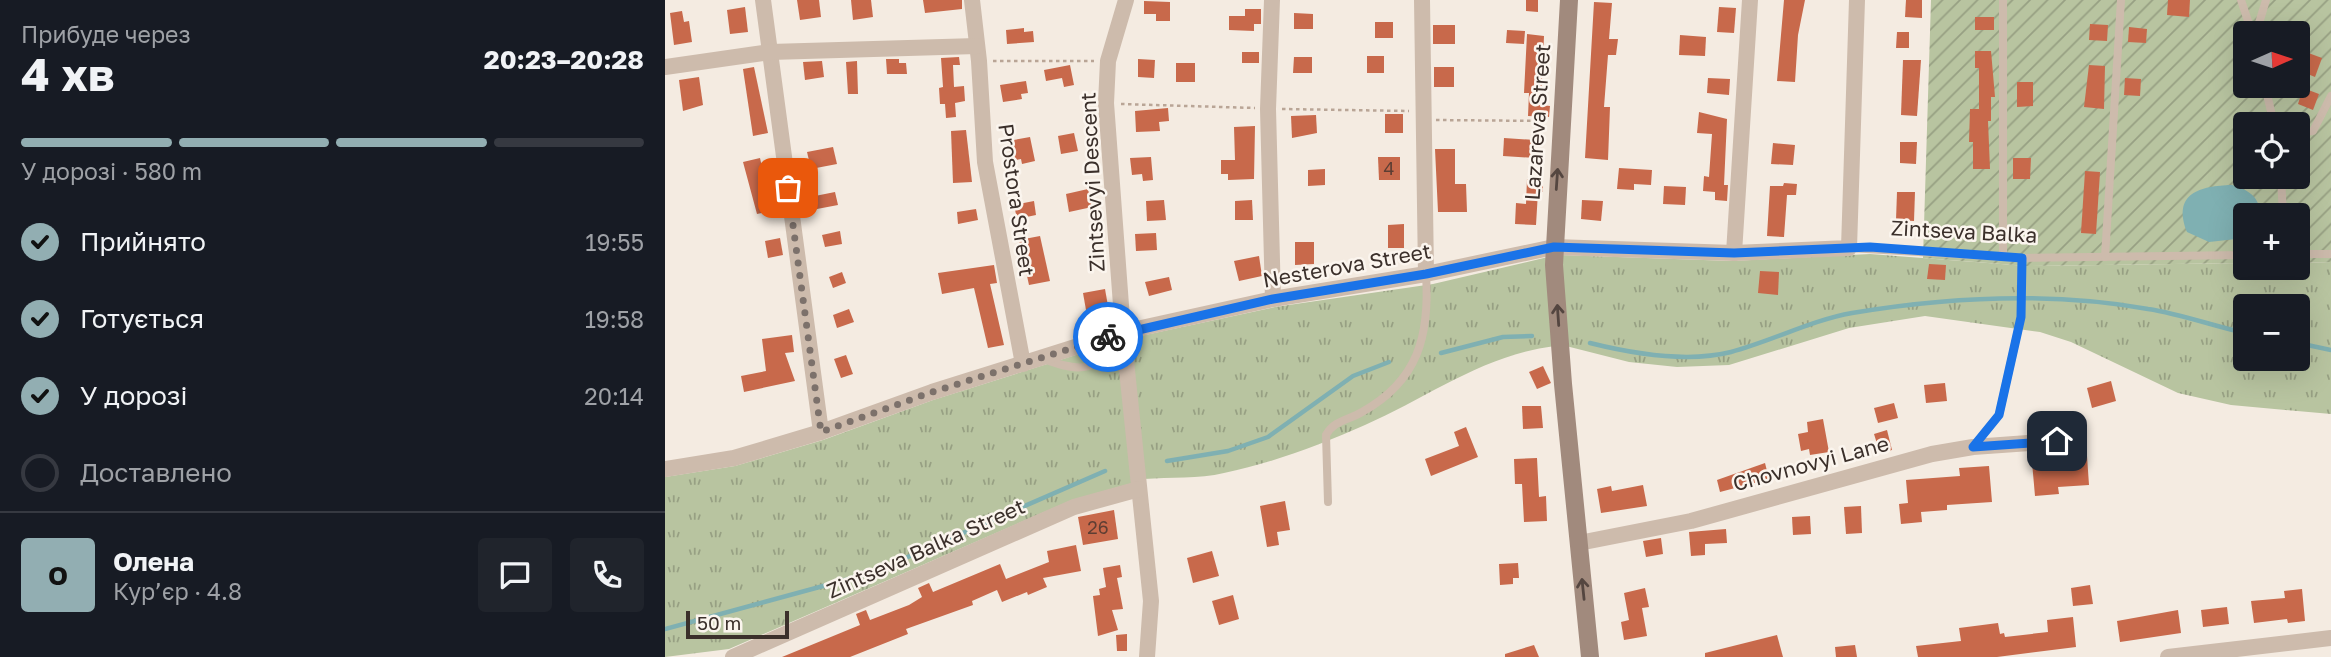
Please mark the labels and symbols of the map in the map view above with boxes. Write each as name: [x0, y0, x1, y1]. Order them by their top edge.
north arrow: [2233, 21, 2310, 98]
street label: Lazareva Street: [1519, 43, 1555, 201]
street label: Zintsevyi Descent: [1074, 91, 1110, 273]
street label: Prostora Street: [993, 122, 1041, 278]
house number: 4: [1384, 157, 1395, 179]
pin: [758, 158, 818, 218]
one-way arrow: [1551, 168, 1564, 191]
street label: Zintseva Balka: [1890, 214, 2038, 248]
street label: Nesterova Street: [1261, 237, 1433, 293]
courier: [1073, 302, 1143, 372]
one-way arrow: [1551, 305, 1564, 327]
pin: [2027, 411, 2087, 471]
street label: Chovnovyi Lane: [1730, 430, 1892, 496]
street label: Zintseva Balka Street: [823, 493, 1029, 603]
house number: 26: [1087, 516, 1109, 538]
one-way arrow: [1577, 578, 1590, 601]
scale bar: [686, 608, 789, 640]

